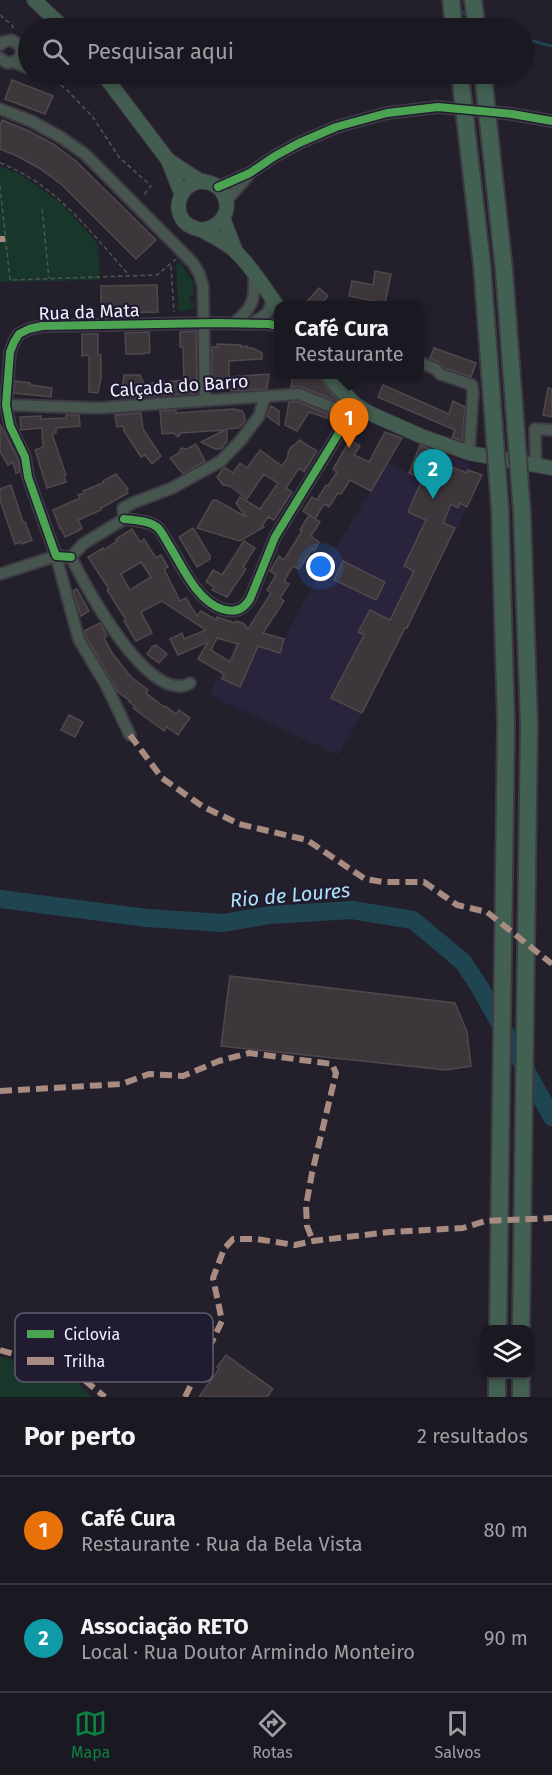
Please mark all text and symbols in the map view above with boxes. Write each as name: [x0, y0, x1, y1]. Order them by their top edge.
search box: [18, 18, 534, 84]
icon: search: [39, 35, 72, 68]
text: Pesquisar aqui: [87, 38, 234, 65]
street label: Rua da Mata: [38, 299, 140, 325]
popup: [274, 301, 424, 379]
text: Café Cura: [294, 315, 389, 342]
text: Restaurante: [294, 342, 404, 366]
street label: Calçada do Barro: [109, 370, 249, 402]
pin: 1: [330, 398, 368, 448]
pin: 2: [414, 450, 452, 499]
your location: [306, 552, 335, 581]
water label: Rio de Loures: [229, 878, 351, 912]
legend: [15, 1313, 213, 1382]
text: Ciclovia: [64, 1325, 120, 1344]
map controls: [480, 1325, 534, 1379]
button: layers: [480, 1325, 534, 1379]
text: Trilha: [64, 1352, 105, 1371]
text: Por perto: [24, 1421, 136, 1452]
text: 2 resultados: [417, 1424, 528, 1448]
text: Café Cura: [81, 1505, 175, 1532]
text: 1: [39, 1518, 48, 1542]
text: 80 m: [483, 1518, 528, 1542]
text: Restaurante · Rua da Bela Vista: [81, 1532, 363, 1556]
text: Associação RETO: [81, 1613, 249, 1640]
text: 2: [38, 1626, 49, 1650]
text: 90 m: [484, 1626, 528, 1650]
text: Local · Rua Doutor Armindo Monteiro: [81, 1640, 415, 1664]
tab: Mapa: [71, 1707, 110, 1762]
tab: Rotas: [252, 1707, 293, 1762]
tab: Salvos: [435, 1707, 481, 1762]

